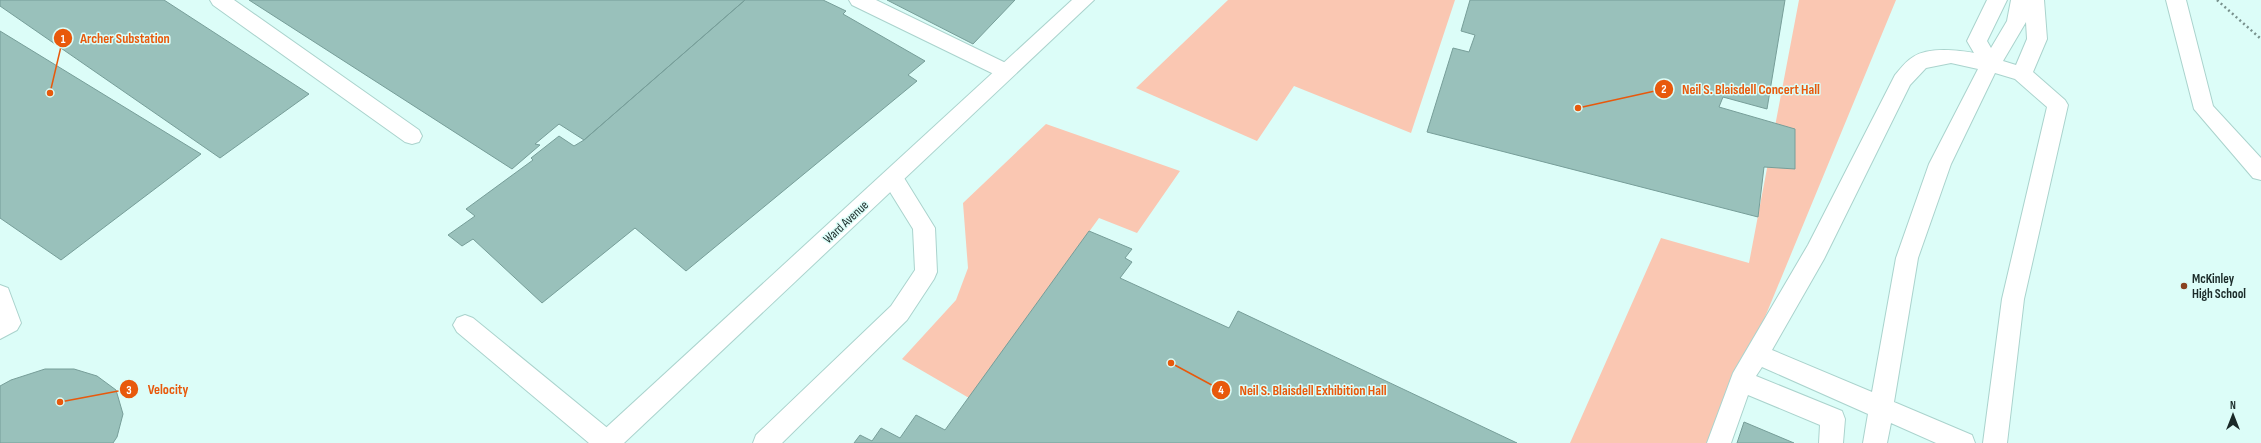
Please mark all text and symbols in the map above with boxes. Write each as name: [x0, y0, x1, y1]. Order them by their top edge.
callout: Archer Substation: [53, 25, 178, 51]
text: Archer Substation: [79, 30, 170, 47]
text: 1: [61, 32, 66, 47]
callout: Neil S. Blaisdell Concert Hall: [1654, 76, 1828, 102]
text: Neil S. Blaisdell Concert Hall: [1682, 81, 1820, 98]
text: 2: [1661, 82, 1667, 97]
street label: Ward Avenue: [820, 197, 872, 247]
place label: McKinley High School: [2192, 271, 2246, 302]
marker: McKinley High School: [2179, 281, 2189, 291]
callout: Velocity: [119, 376, 196, 402]
callout: Neil S. Blaisdell Exhibition Hall: [1211, 377, 1394, 403]
text: Velocity: [148, 381, 188, 398]
text: Neil S. Blaisdell Exhibition Hall: [1239, 382, 1387, 399]
text: 3: [126, 383, 132, 398]
text: 4: [1218, 383, 1224, 398]
north arrow: [2213, 395, 2253, 435]
text: N: [2230, 399, 2236, 412]

